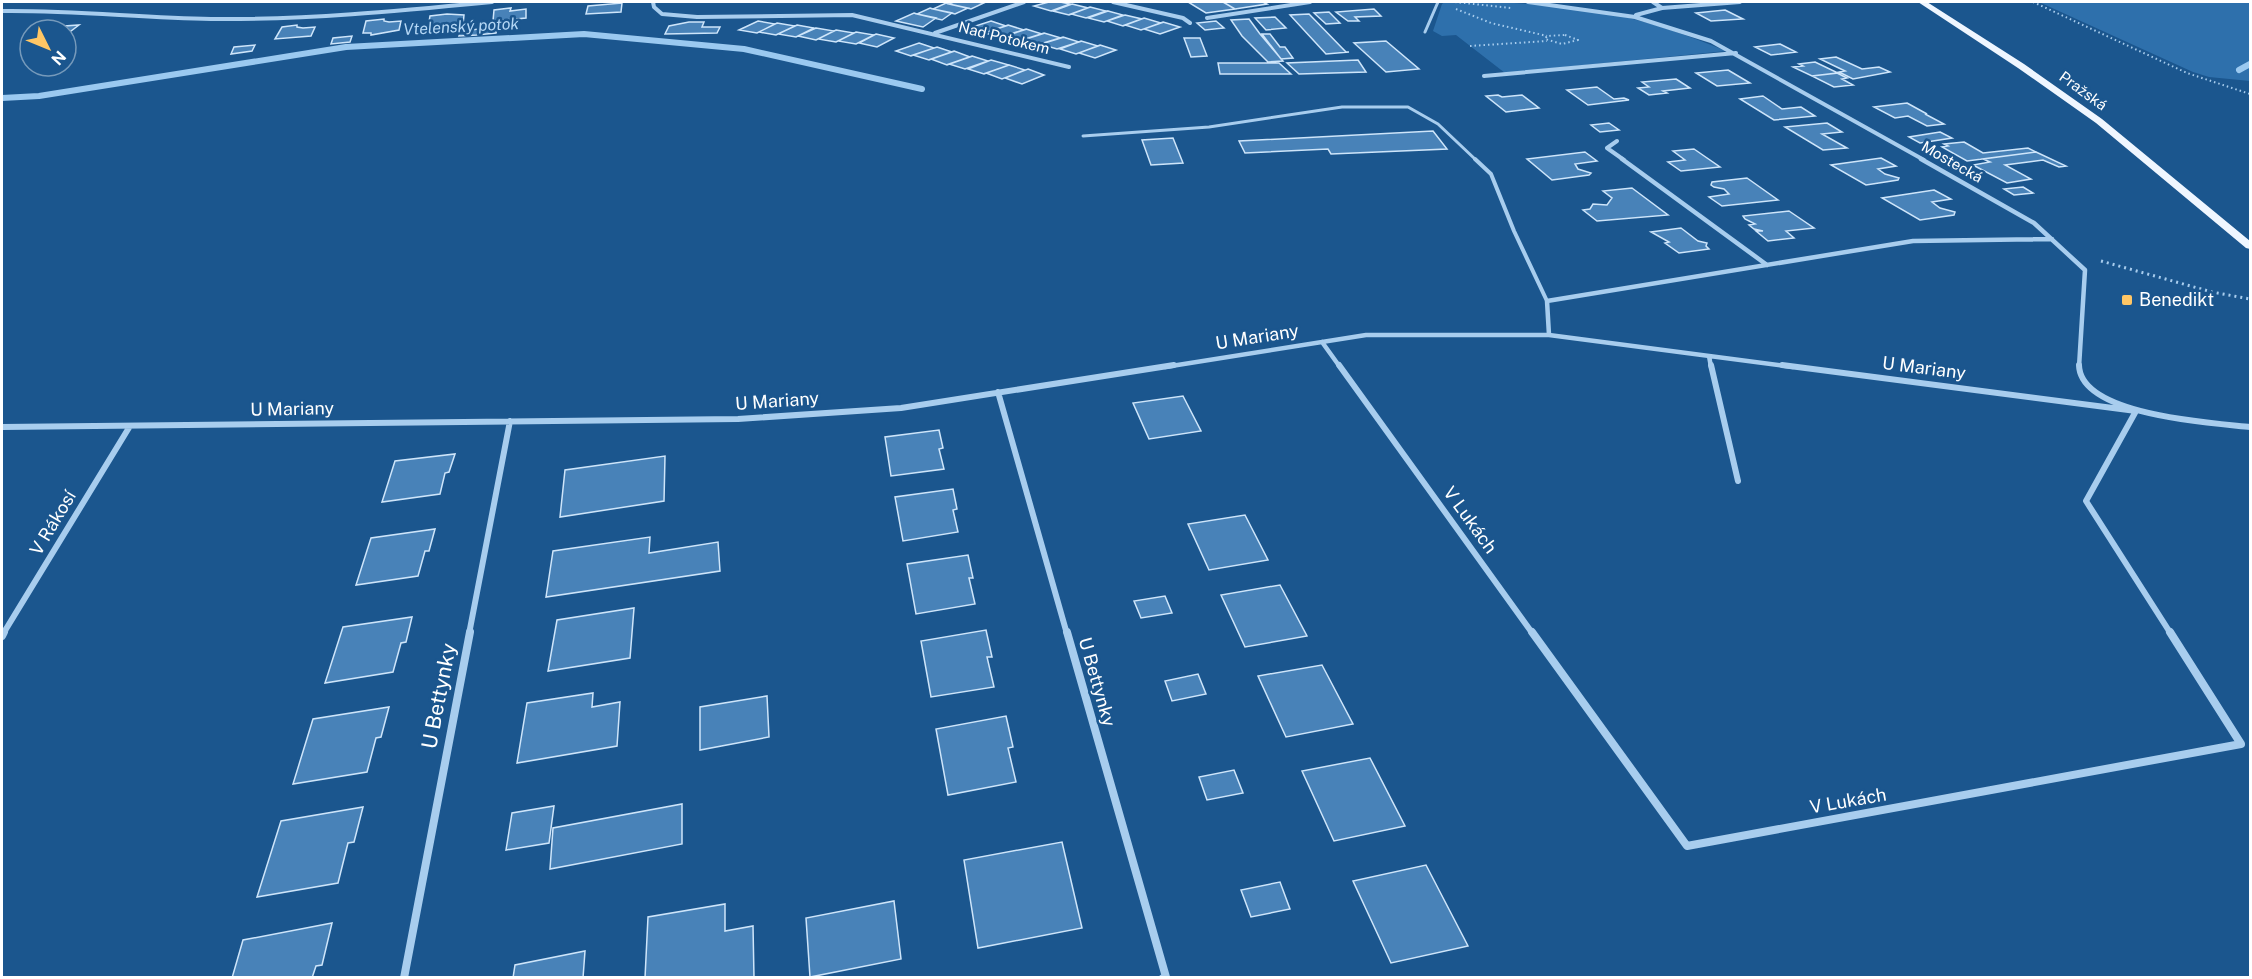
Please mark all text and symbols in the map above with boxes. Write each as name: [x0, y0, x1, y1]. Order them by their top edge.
water label: Vtelenský potok: [403, 14, 520, 39]
north arrow: [18, 18, 78, 78]
street label: Nad Potokem: [957, 18, 1051, 57]
text: N: [47, 47, 70, 69]
street label: Pražská: [2056, 68, 2110, 114]
street label: Mostecká: [1919, 137, 1986, 186]
place label: Benedikt: [2139, 289, 2214, 310]
marker: Benedikt: [2120, 293, 2134, 307]
street label: U Mariany: [1214, 320, 1300, 353]
street label: U Mariany: [1881, 352, 1967, 383]
street label: U Mariany: [734, 387, 820, 414]
street label: U Mariany: [250, 397, 335, 420]
street label: V Lukách: [1439, 482, 1502, 557]
street label: V Rákosí: [25, 486, 80, 559]
street label: U Bettynky: [1075, 635, 1120, 729]
street label: U Bettynky: [416, 641, 461, 751]
street label: V Lukách: [1808, 783, 1888, 818]

